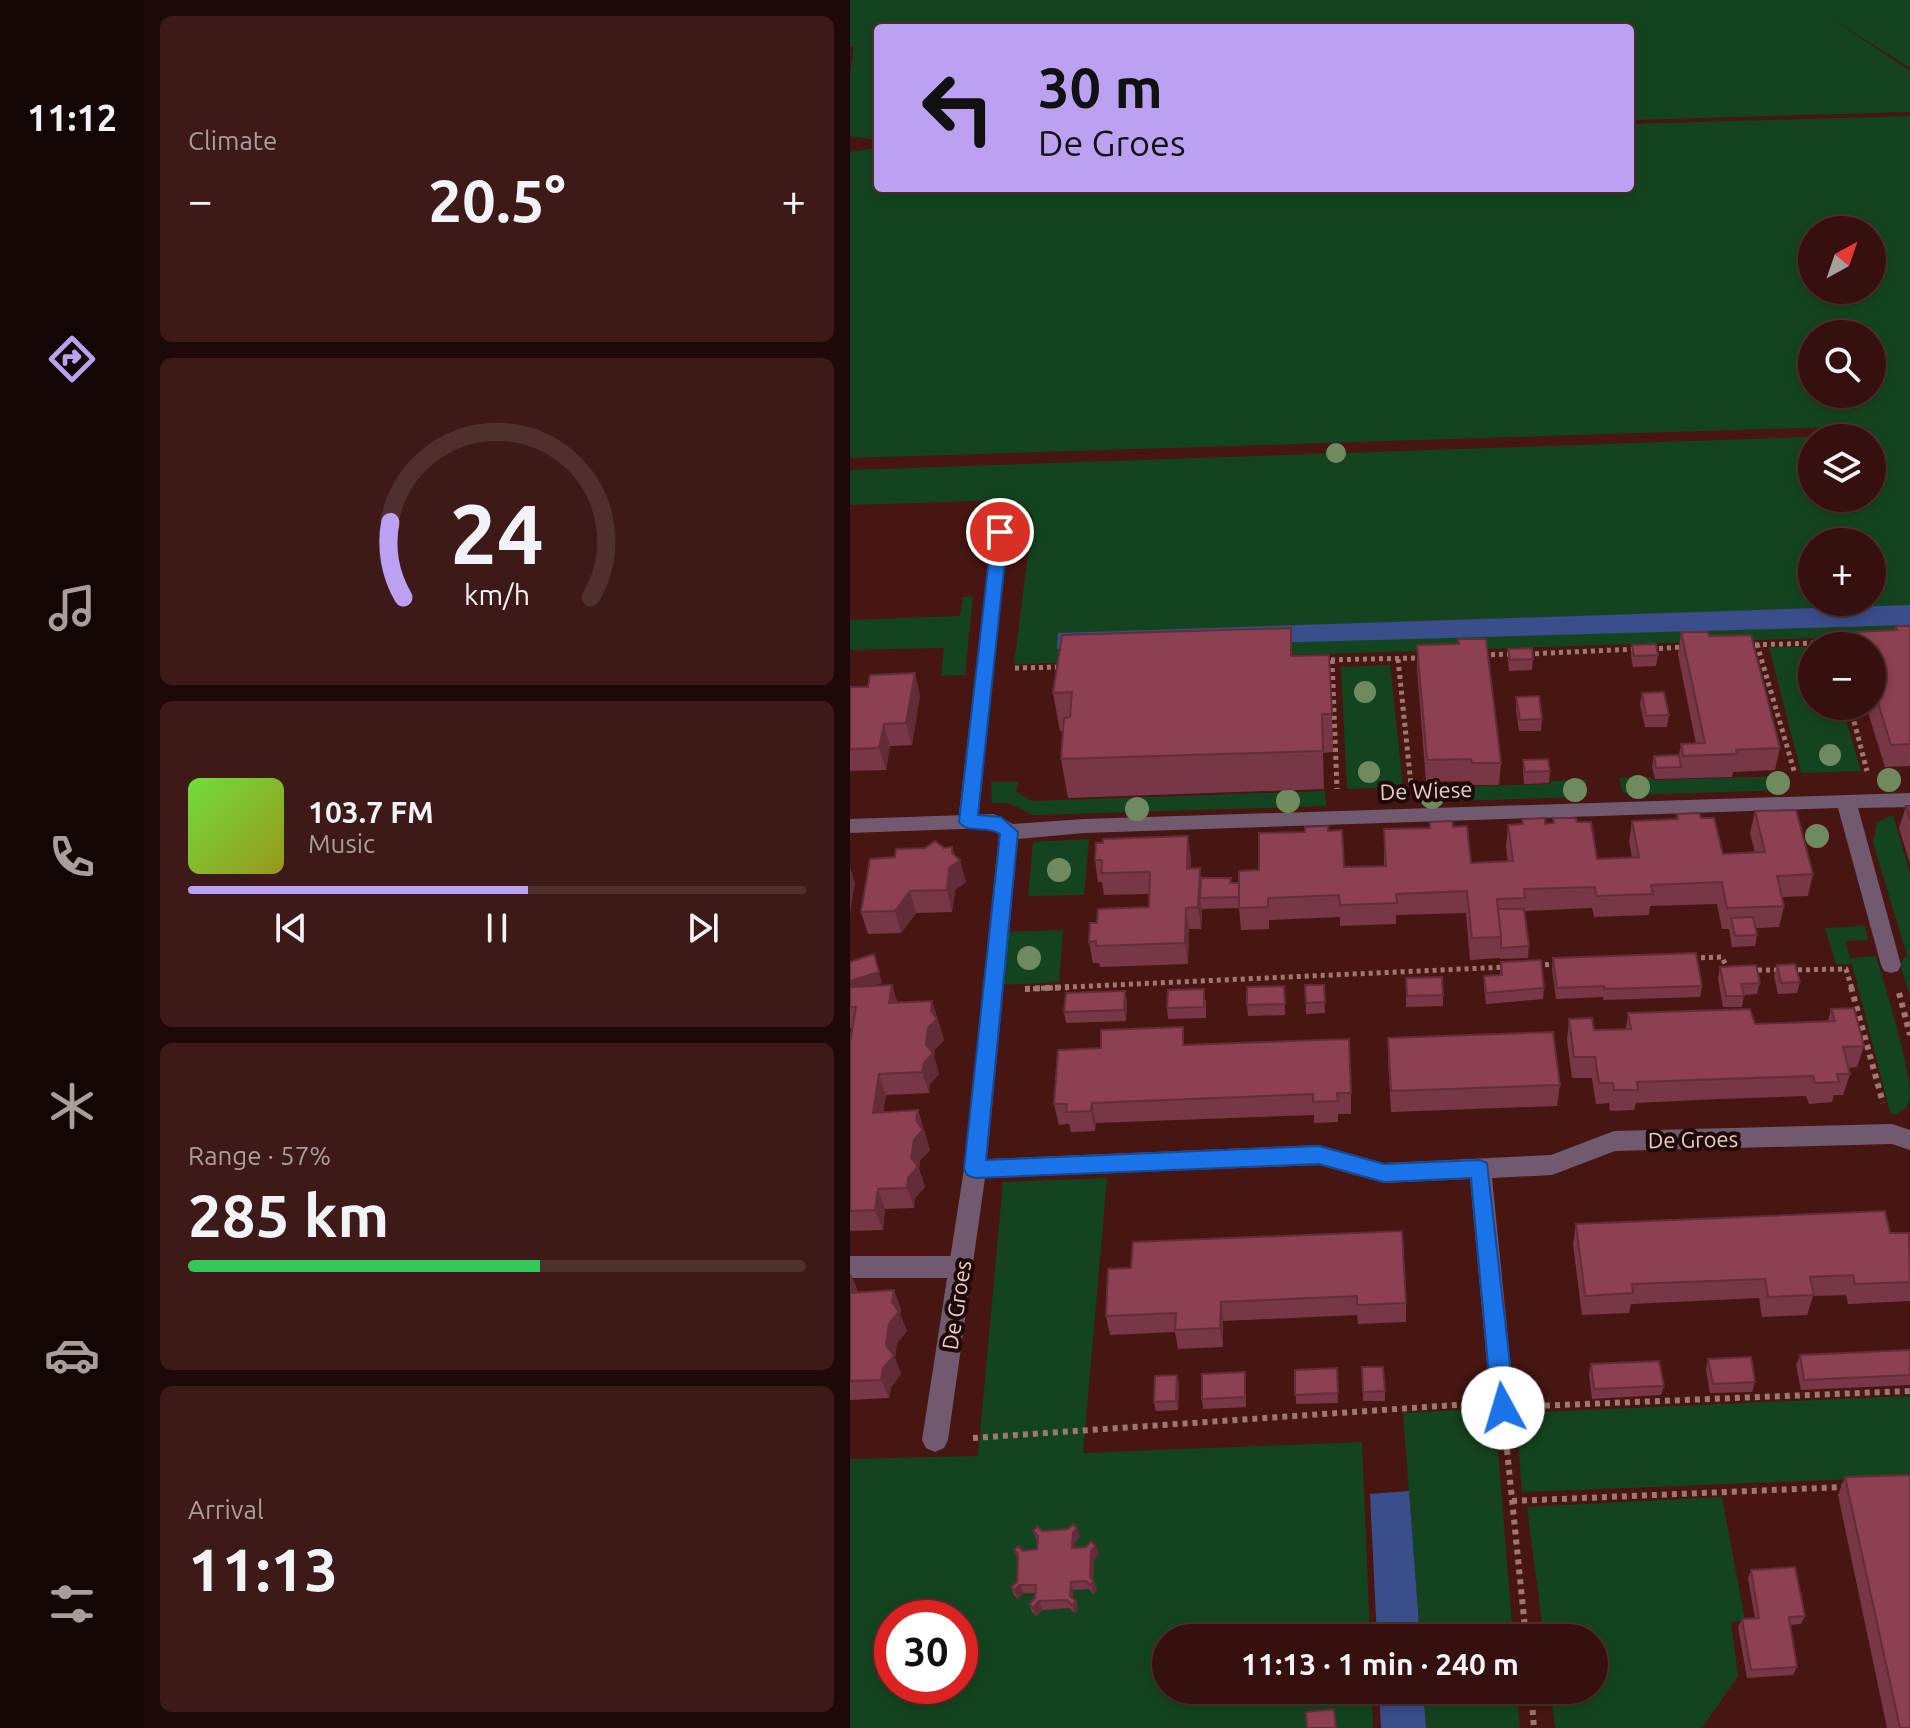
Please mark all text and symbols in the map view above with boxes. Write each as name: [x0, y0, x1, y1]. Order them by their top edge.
icon: left: [906, 56, 1010, 160]
text: 30 m: [1038, 56, 1163, 119]
text: 11:12: [27, 97, 117, 138]
text: De Groes: [1038, 122, 1186, 163]
text: Climate: [188, 126, 277, 155]
text: 20.5°: [428, 166, 566, 233]
text: −: [188, 175, 213, 224]
text: +: [781, 175, 806, 224]
north arrow: [1798, 216, 1886, 304]
map controls: [1798, 216, 1886, 720]
button: search: [1798, 320, 1886, 408]
icon: directions: [44, 331, 100, 387]
button: layers: [1798, 424, 1886, 512]
text: 24: [450, 485, 544, 579]
pin: [966, 498, 1034, 566]
icon: arrive: [978, 510, 1022, 554]
button: +: [1798, 528, 1886, 616]
text: km/h: [464, 578, 530, 610]
icon: music: [44, 580, 100, 636]
button: −: [1798, 632, 1886, 720]
street label: De Wiese: [1379, 776, 1473, 804]
text: 103.7 FM: [308, 795, 434, 829]
icon: phone: [44, 829, 100, 885]
text: Music: [308, 829, 375, 858]
icon: previous: [269, 906, 313, 950]
icon: pause: [475, 906, 519, 950]
icon: next: [681, 906, 725, 950]
icon: climate: [44, 1078, 100, 1134]
street label: De Groes: [1648, 1126, 1738, 1152]
text: Range · 57%: [188, 1141, 331, 1170]
text: 285 km: [188, 1181, 389, 1248]
street label: De Groes: [937, 1259, 975, 1351]
icon: car: [44, 1327, 100, 1383]
position arrow: [1461, 1366, 1545, 1450]
text: Arrival: [188, 1495, 264, 1524]
text: 11:13: [188, 1535, 338, 1602]
icon: filters: [44, 1576, 100, 1632]
speed limit sign: 30: [874, 1600, 978, 1704]
text: 11:13 · 1 min · 240 m: [1241, 1647, 1519, 1681]

